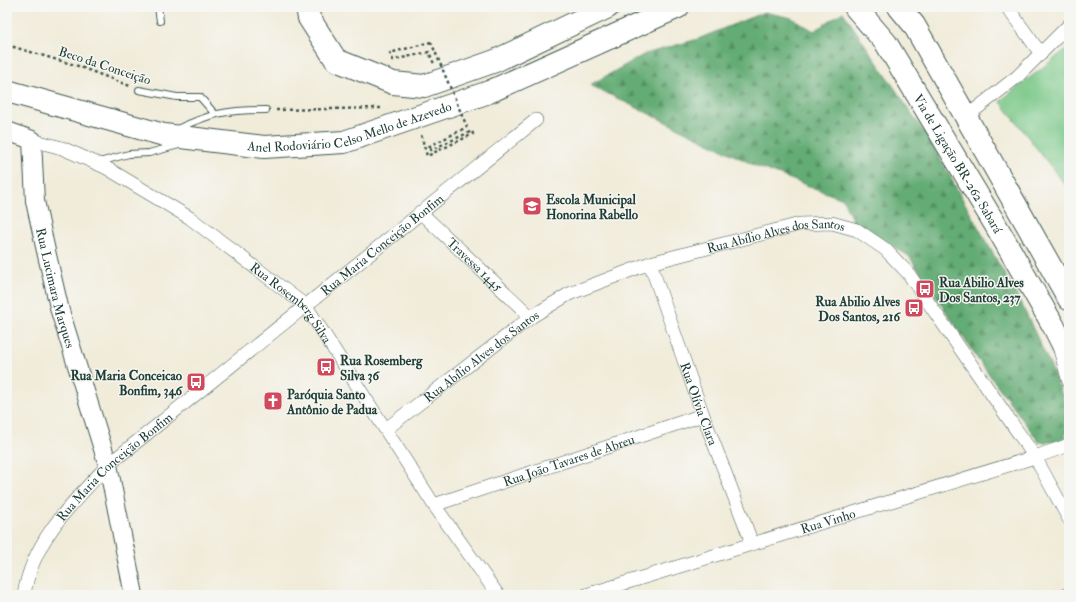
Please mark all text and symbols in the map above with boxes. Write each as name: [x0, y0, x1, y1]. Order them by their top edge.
street label: Beco da Conceição: [57, 44, 153, 88]
street label: Via de Ligação BR-262 Sabará: [910, 91, 1006, 237]
street label: Anel Rodoviário Celso Mello de Azevedo: [245, 99, 454, 156]
street label: Rua Maria Conceição Bonfim: [318, 191, 447, 299]
place label: Escola Municipal Honorina Rabello: [546, 192, 639, 223]
school or university icon: Escola Municipal Honorina Rabello: [521, 195, 543, 217]
street label: Rua Abílio Alves dos Santos: [705, 216, 847, 257]
street label: Rua Lucimara Marques: [32, 226, 78, 351]
street label: Travessa 1445: [443, 235, 506, 295]
street label: Rua Rosemberg Silva: [247, 259, 335, 347]
place label: Rua Abilio Alves Dos Santos, 237: [939, 275, 1024, 306]
bus stop icon: Rua Abilio Alves Dos Santos, 237: [914, 278, 936, 300]
place label: Rua Abilio Alves Dos Santos, 216: [815, 294, 901, 325]
bus stop icon: Rua Abilio Alves Dos Santos, 216: [903, 297, 925, 319]
street label: Rua Abílio Alves dos Santos: [421, 307, 543, 406]
place label: Rua Rosemberg Silva 36: [340, 353, 423, 384]
bus stop icon: Rua Rosemberg Silva 36: [315, 356, 337, 378]
street label: Rua Olívia Clara: [676, 360, 721, 448]
place label: Rua Maria Conceicao Bonfim, 346: [70, 368, 183, 399]
bus stop icon: Rua Maria Conceicao Bonfim, 346: [185, 371, 207, 393]
place label: Paróquia Santo Antônio de Padua: [286, 387, 378, 418]
church icon: Paróquia Santo Antônio de Padua: [262, 390, 284, 412]
street label: Rua Maria Conceição Bonfim: [54, 409, 176, 525]
street label: Rua João Tavares de Abreu: [501, 431, 637, 490]
street label: Rua Vinho: [799, 506, 857, 538]

